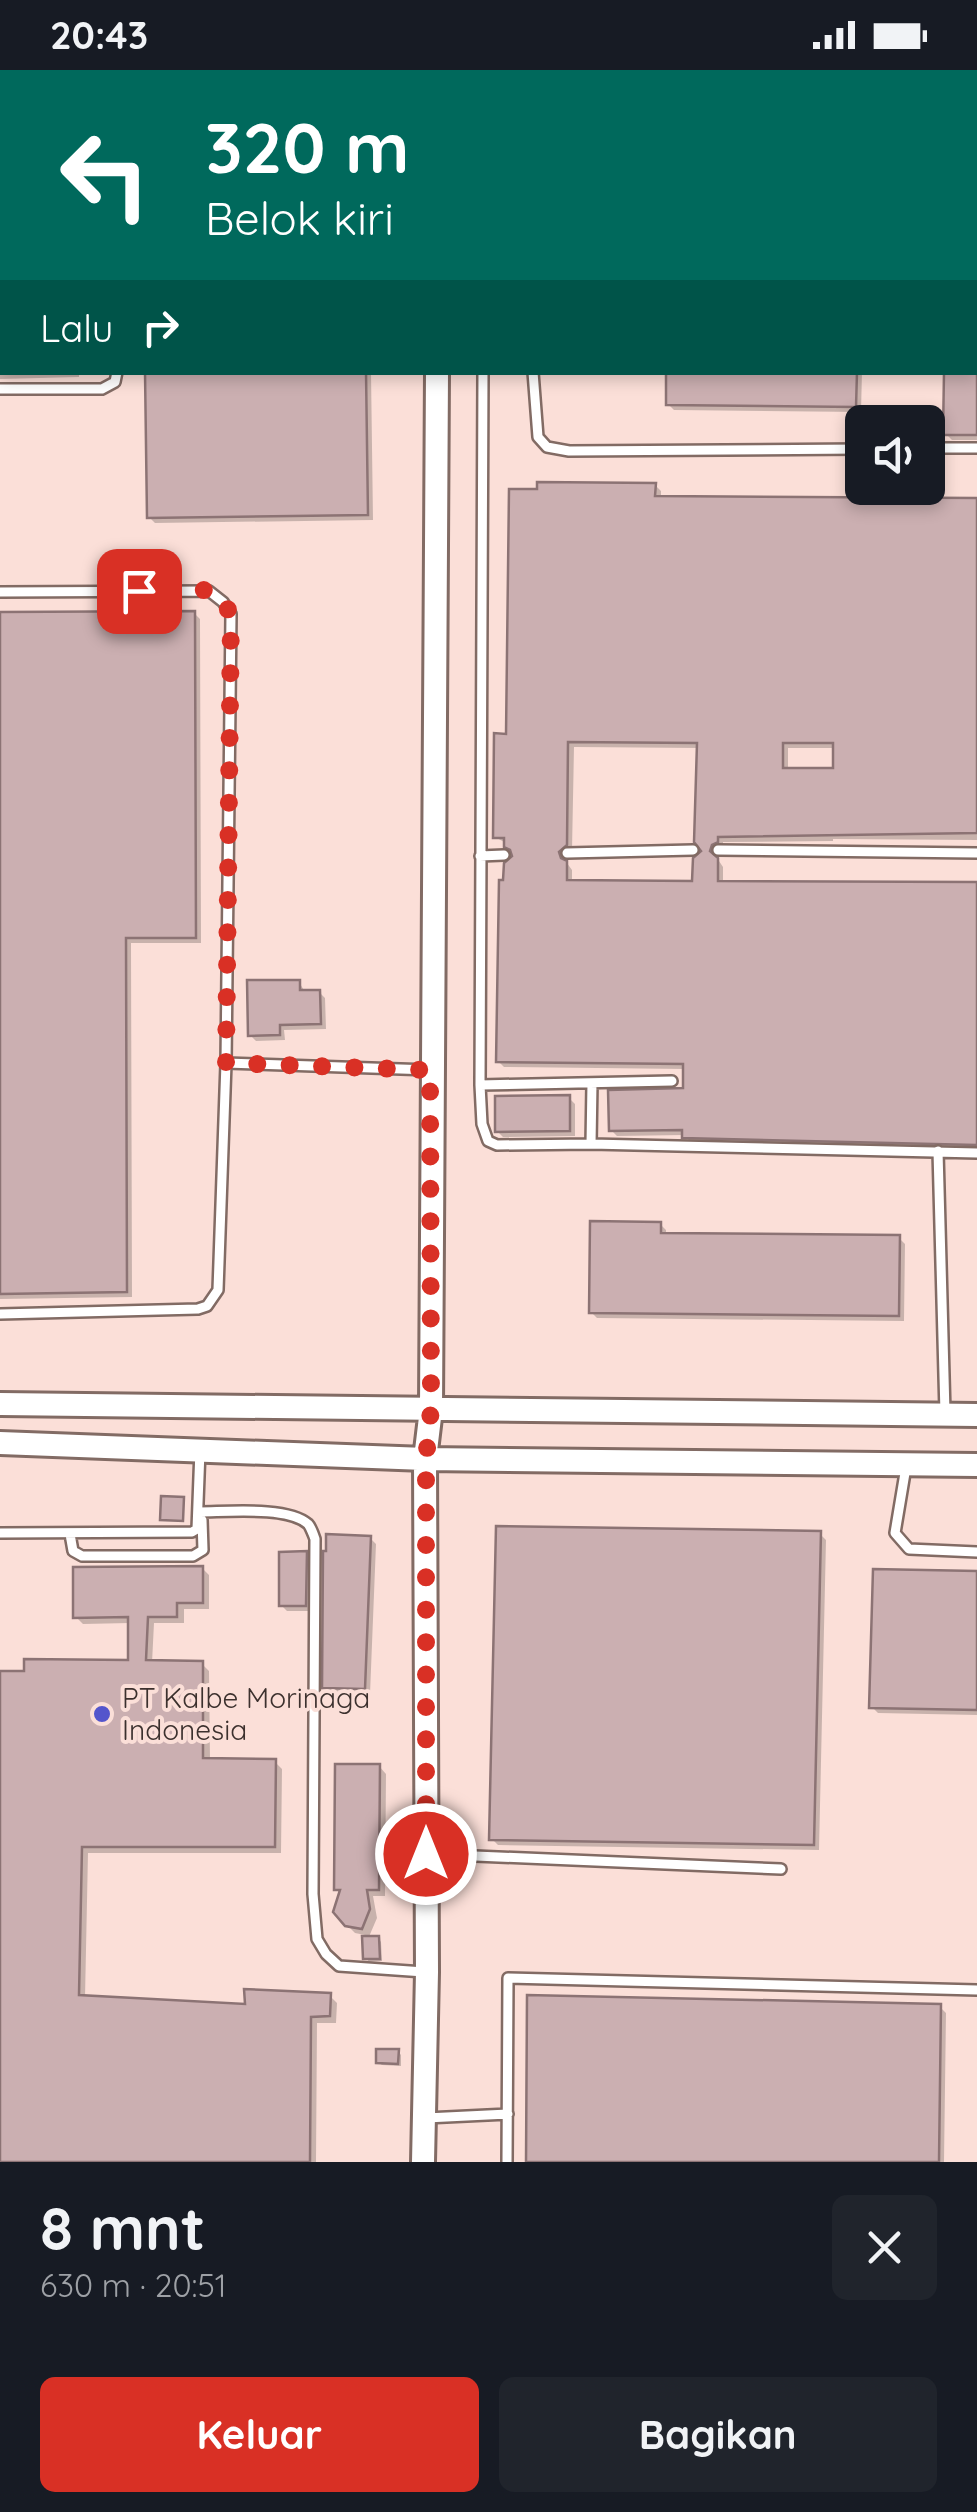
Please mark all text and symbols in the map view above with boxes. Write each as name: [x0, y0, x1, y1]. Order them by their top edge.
text: 20:43: [50, 11, 148, 59]
text: 320 m: [205, 103, 410, 191]
icon: left: [40, 110, 170, 240]
text: Belok kiri: [205, 190, 394, 246]
icon: right: [133, 300, 188, 355]
text: Lalu: [40, 304, 113, 352]
map controls: [845, 405, 945, 505]
button: sound: [845, 405, 945, 505]
pin: [97, 549, 182, 634]
icon: arrive: [112, 564, 167, 619]
place label: PT Kalbe Morinaga Indonesia: [122, 1680, 370, 1747]
marker: PT Kalbe Morinaga Indonesia: [91, 1703, 113, 1725]
position arrow: [374, 1802, 478, 1906]
text: 8 mnt: [40, 2190, 205, 2265]
button: close: [832, 2195, 937, 2300]
text: 630 m · 20:51: [40, 2265, 227, 2305]
button: Keluar: [40, 2377, 479, 2492]
button: Bagikan: [499, 2377, 937, 2492]

